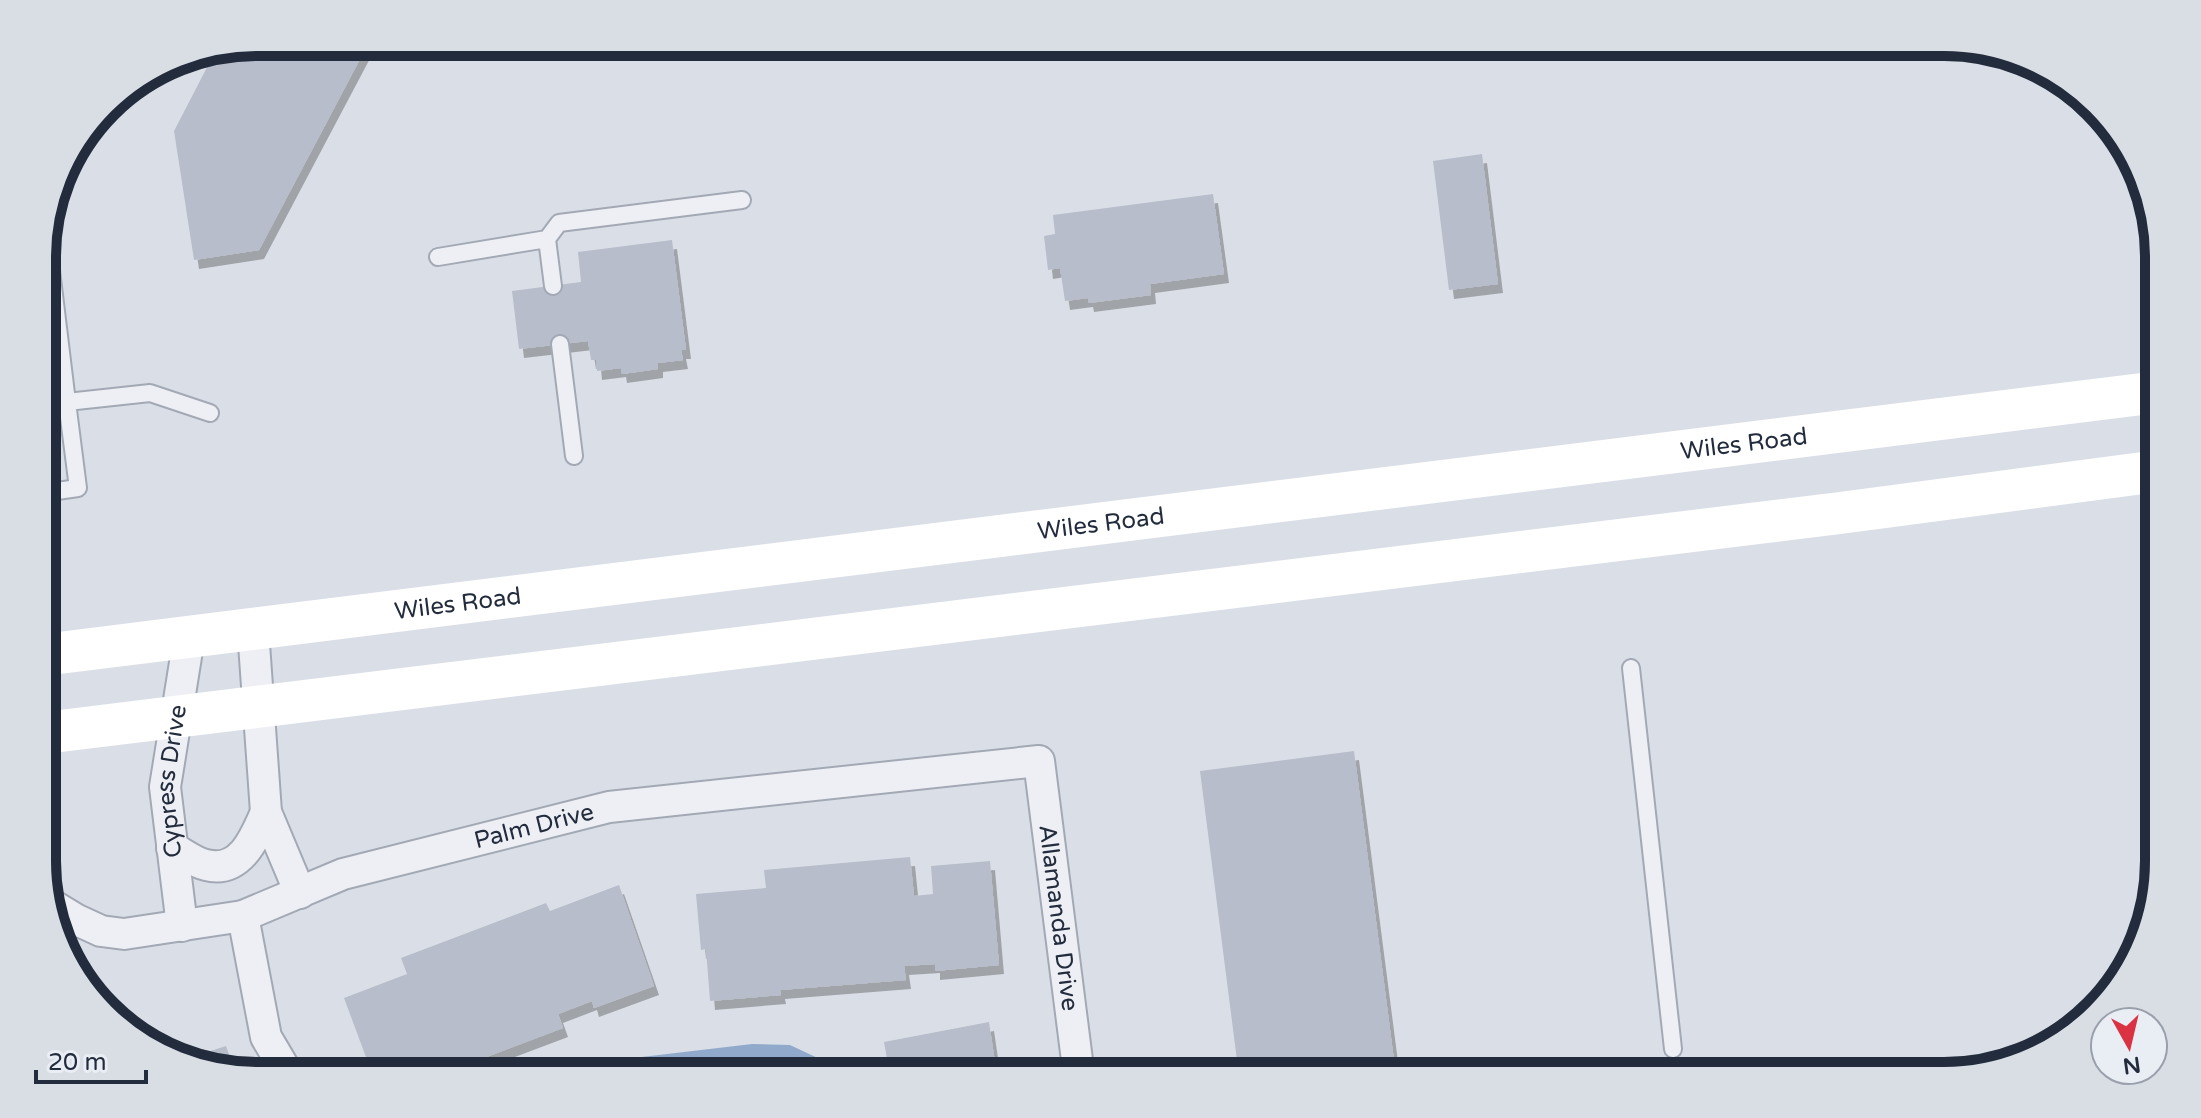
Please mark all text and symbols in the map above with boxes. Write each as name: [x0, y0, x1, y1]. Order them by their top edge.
street label: Wiles Road: [1679, 422, 1809, 466]
street label: Wiles Road: [1036, 502, 1166, 546]
street label: Wiles Road: [393, 582, 523, 626]
street label: Cypress Drive: [150, 703, 193, 859]
street label: Palm Drive: [471, 797, 597, 855]
street label: Allamanda Drive: [1032, 823, 1085, 1013]
north arrow: [2089, 1006, 2169, 1086]
scale bar: [36, 1034, 146, 1084]
text: 20 m: [48, 1048, 106, 1077]
text: N: [2121, 1051, 2142, 1079]

